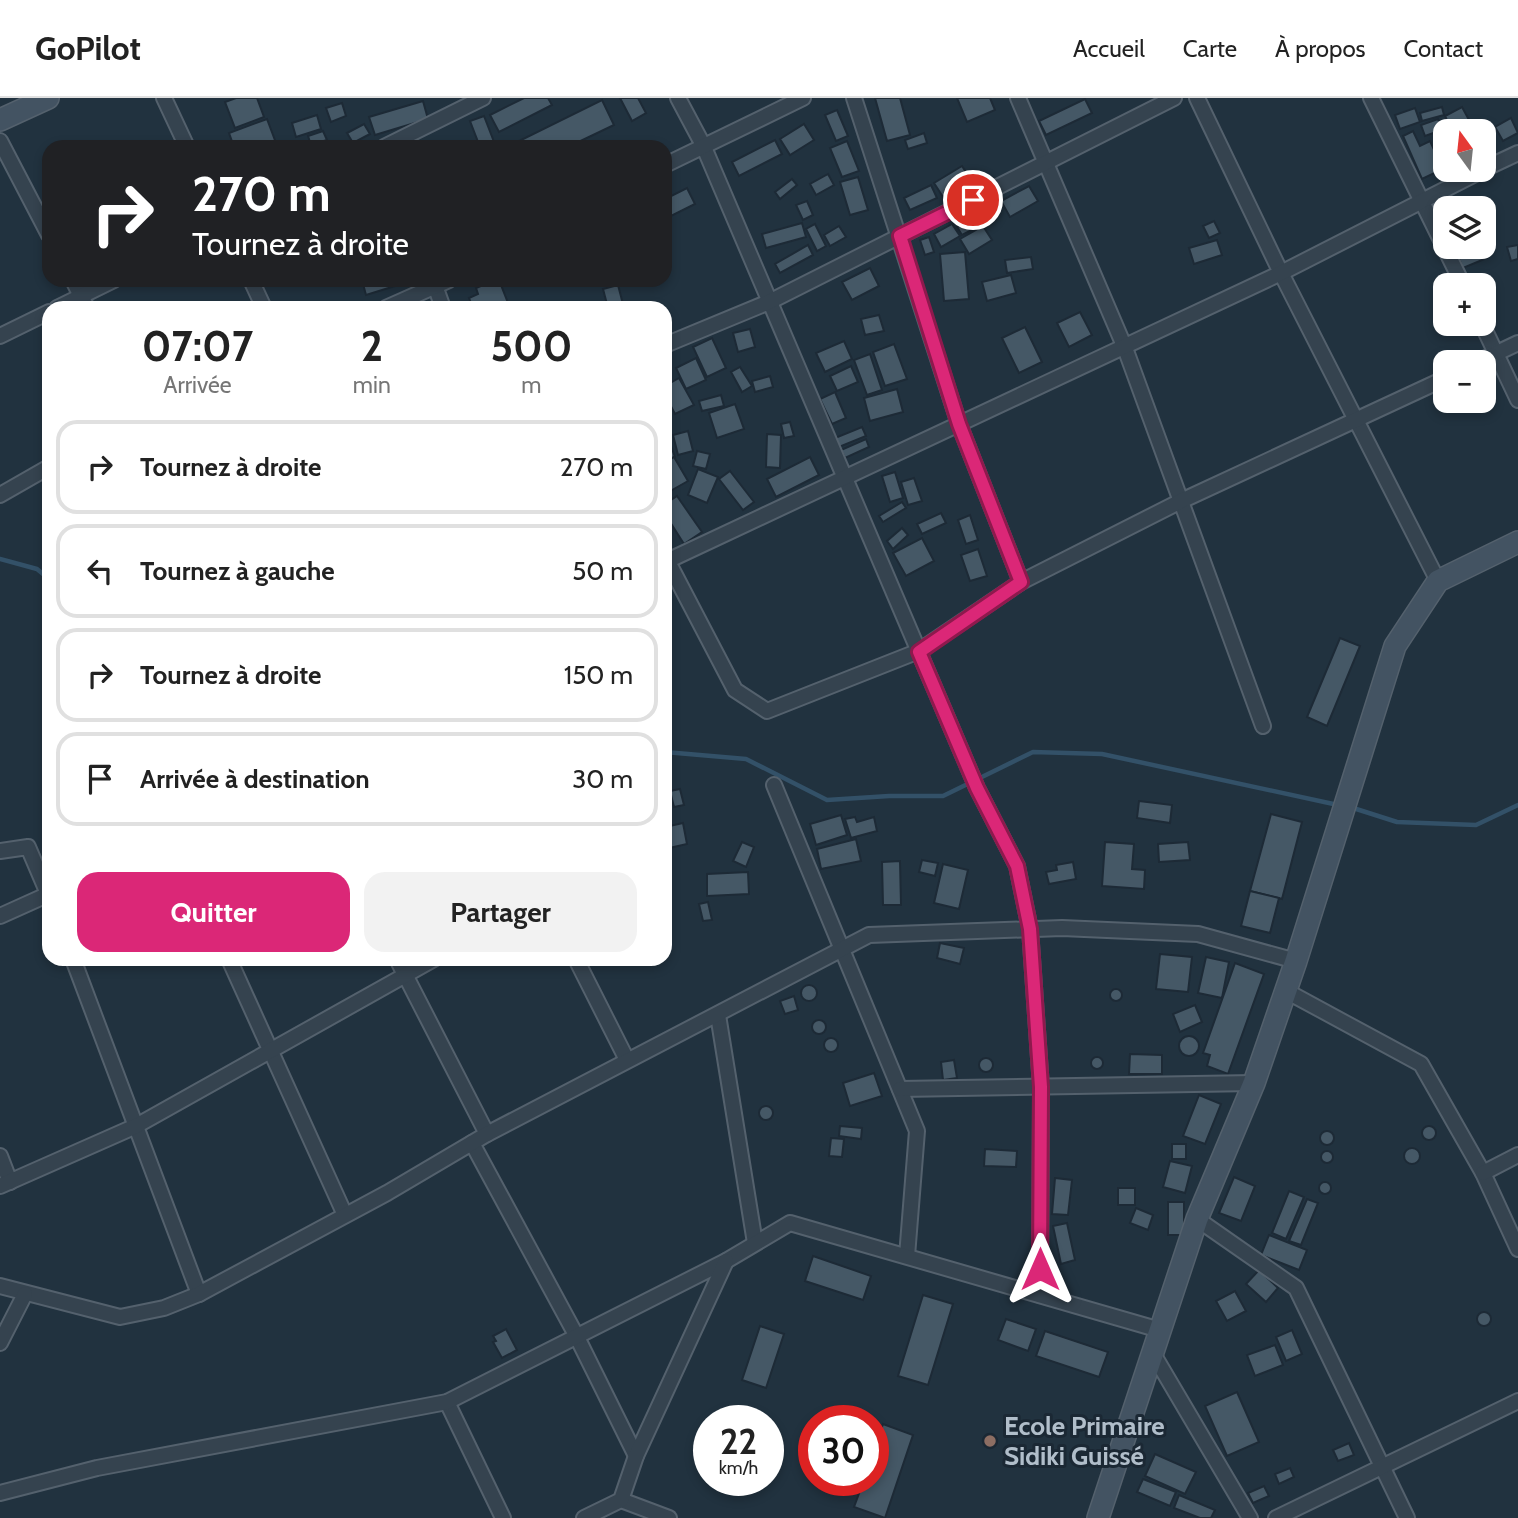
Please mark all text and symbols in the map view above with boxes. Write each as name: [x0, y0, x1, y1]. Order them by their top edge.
text: GoPilot: [35, 28, 141, 68]
text: Accueil: [1073, 34, 1145, 63]
text: Carte: [1183, 34, 1237, 63]
text: À propos: [1275, 34, 1366, 63]
text: Contact: [1404, 34, 1483, 63]
north arrow: [1433, 119, 1496, 182]
map controls: [1433, 119, 1496, 413]
text: 270 m: [192, 164, 331, 223]
icon: right: [77, 168, 168, 259]
pin: [943, 170, 1003, 230]
icon: arrive: [954, 181, 992, 219]
button: layers: [1433, 196, 1496, 259]
text: Tournez à droite: [192, 224, 409, 263]
button: +: [1433, 273, 1496, 336]
text: 07:07: [142, 320, 253, 372]
text: 2: [361, 320, 383, 372]
text: 500: [490, 320, 572, 372]
button: −: [1433, 350, 1496, 413]
text: Arrivée: [163, 371, 232, 399]
text: min: [353, 371, 391, 399]
text: m: [521, 371, 541, 399]
icon: right: [81, 448, 119, 486]
text: Tournez à droite: [140, 451, 322, 483]
text: 270 m: [560, 451, 633, 483]
icon: left: [81, 552, 119, 590]
text: Tournez à gauche: [140, 555, 335, 587]
text: 50 m: [572, 555, 633, 587]
icon: right: [81, 656, 119, 694]
text: Tournez à droite: [140, 659, 322, 691]
text: 150 m: [564, 659, 633, 691]
icon: arrive: [81, 760, 119, 798]
text: Arrivée à destination: [140, 763, 370, 795]
text: 30 m: [572, 763, 633, 795]
button: Quitter: [77, 872, 350, 952]
button: Partager: [364, 872, 637, 952]
position arrow: [1003, 1232, 1077, 1306]
speed limit sign: 30: [798, 1405, 889, 1496]
place label: Ecole Primaire Sidiki Guissé: [1004, 1410, 1165, 1472]
text: 22: [720, 1420, 757, 1463]
marker: Ecole Primaire Sidiki Guissé: [982, 1433, 998, 1449]
text: km/h: [719, 1457, 758, 1479]

